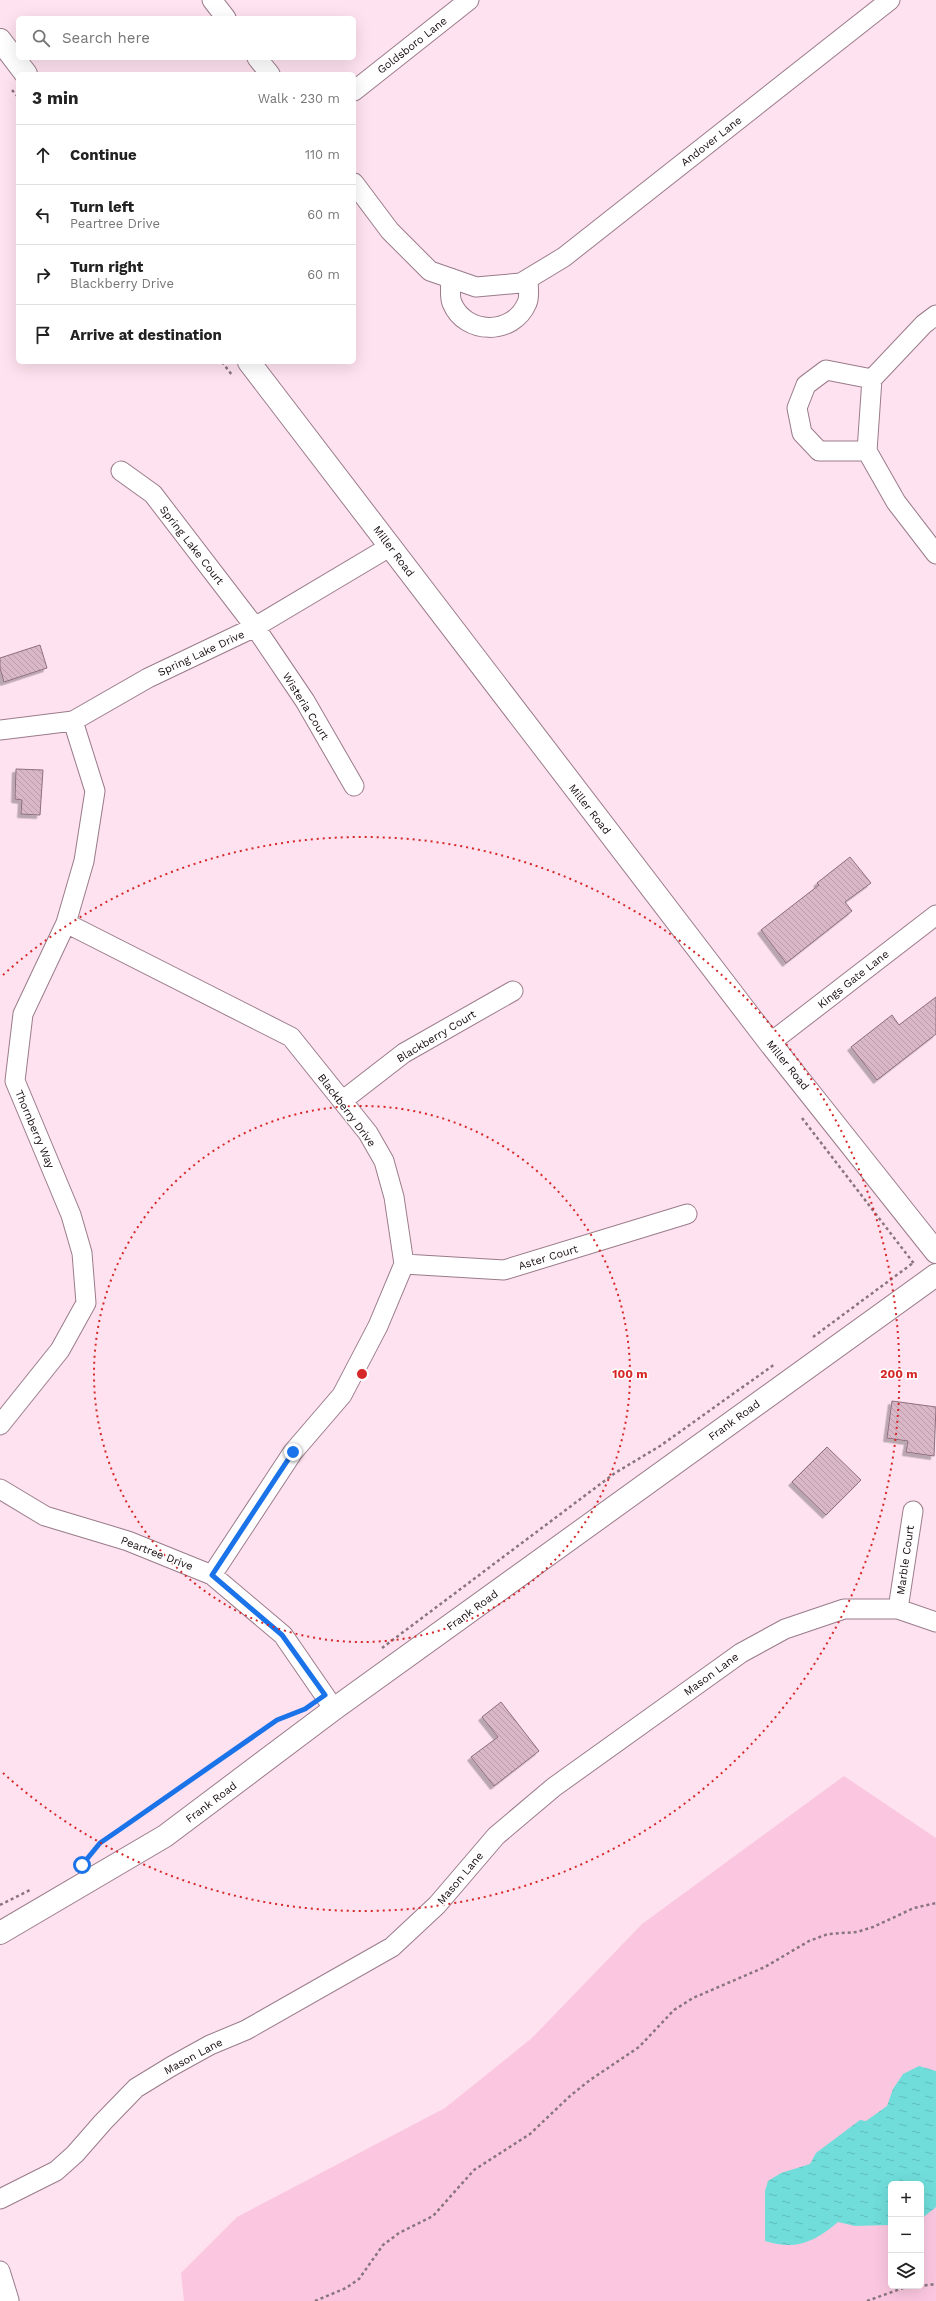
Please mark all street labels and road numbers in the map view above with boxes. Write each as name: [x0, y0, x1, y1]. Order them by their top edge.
street label: Goldsboro Lane: [375, 14, 450, 77]
street label: Andover Lane: [678, 114, 744, 169]
street label: Spring Lake Court: [157, 503, 227, 588]
street label: Miller Road: [370, 523, 417, 579]
street label: Spring Lake Drive: [156, 628, 247, 679]
street label: Wisteria Court: [280, 670, 332, 743]
street label: Miller Road: [566, 782, 613, 837]
street label: Kings Gate Lane: [815, 947, 892, 1011]
street label: Blackberry Court: [394, 1007, 479, 1065]
street label: Miller Road: [764, 1038, 812, 1093]
street label: Blackberry Drive: [315, 1071, 378, 1149]
street label: Thornberry Way: [12, 1088, 57, 1171]
street label: Aster Court: [517, 1242, 580, 1273]
street label: Frank Road: [706, 1397, 762, 1443]
street label: Marble Court: [894, 1524, 917, 1596]
street label: Peartree Drive: [119, 1534, 195, 1573]
street label: Frank Road: [444, 1587, 500, 1633]
street label: Mason Lane: [681, 1650, 741, 1699]
street label: Frank Road: [183, 1779, 239, 1826]
street label: Mason Lane: [435, 1849, 486, 1907]
street label: Mason Lane: [162, 2036, 225, 2077]

